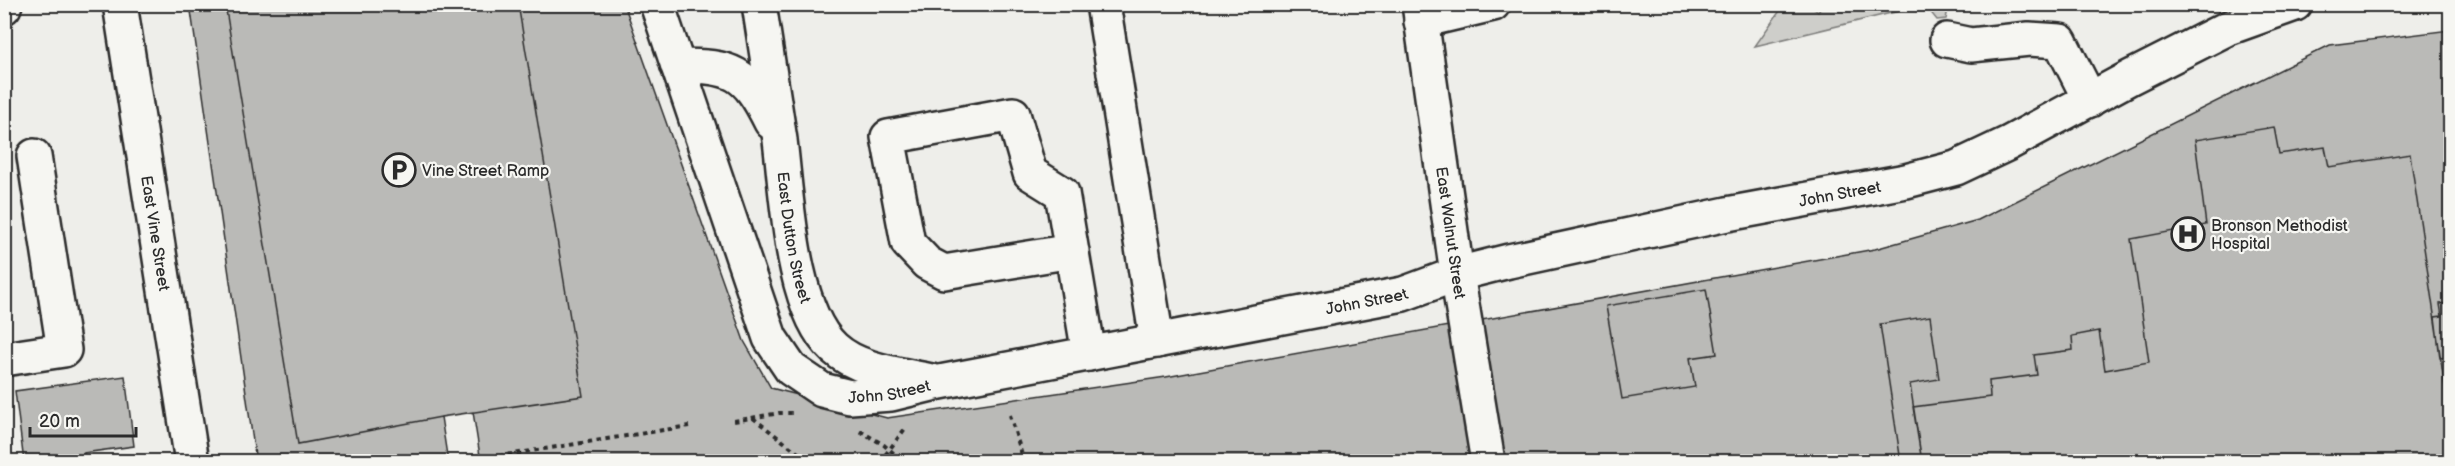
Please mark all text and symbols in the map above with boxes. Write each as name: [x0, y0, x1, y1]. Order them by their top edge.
parking icon: Vine Street Ramp: [381, 152, 417, 188]
place label: Vine Street Ramp: [422, 162, 549, 181]
street label: East Walnut Street: [1431, 166, 1469, 301]
street label: East Dutton Street: [772, 171, 814, 306]
street label: East Vine Street: [136, 174, 173, 292]
street label: John Street: [1797, 178, 1883, 212]
hospital icon: Bronson Methodist Hospital: [2170, 216, 2206, 252]
place label: Bronson Methodist Hospital: [2211, 217, 2348, 254]
street label: John Street: [1324, 285, 1411, 320]
street label: John Street: [848, 377, 933, 408]
scale bar: [30, 400, 136, 438]
text: 20 m: [39, 411, 80, 432]

